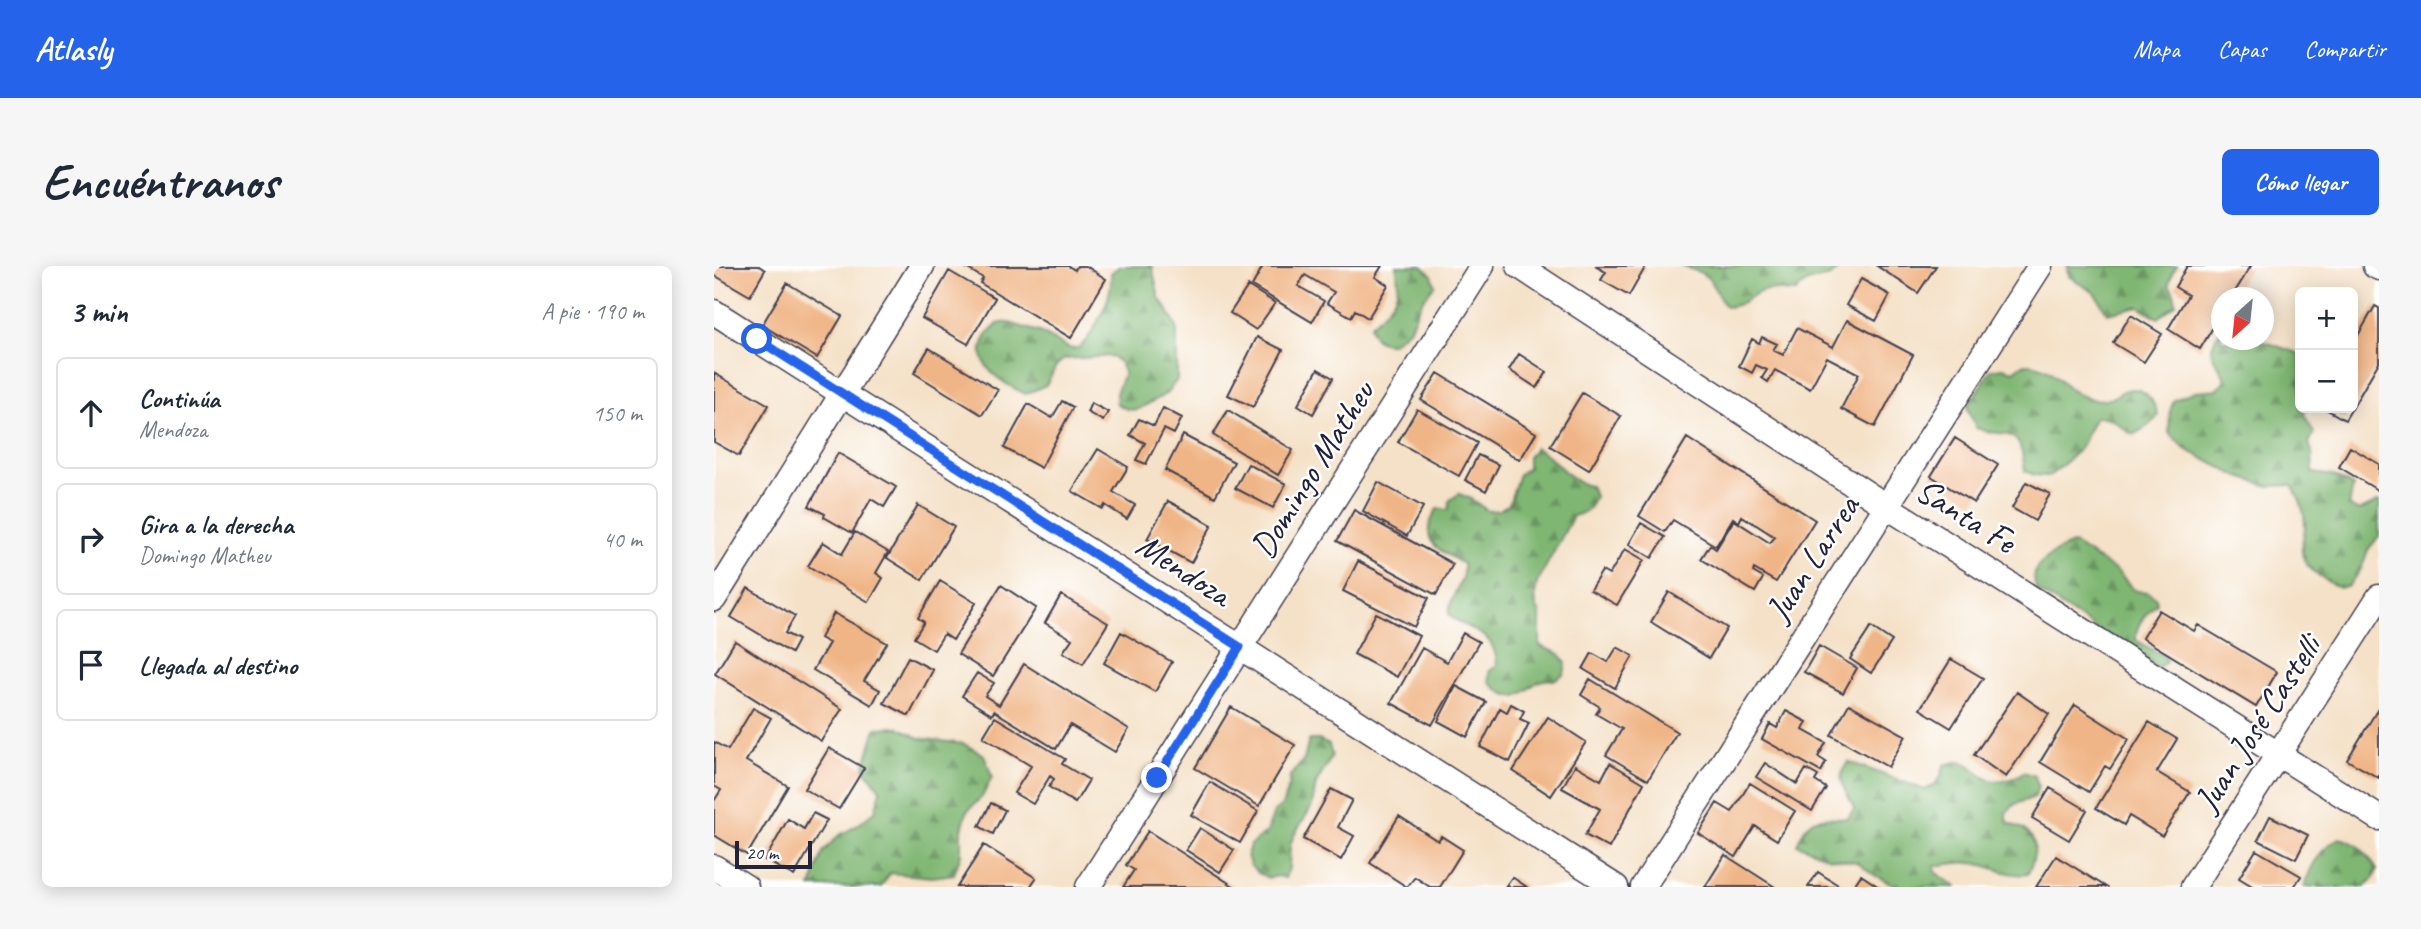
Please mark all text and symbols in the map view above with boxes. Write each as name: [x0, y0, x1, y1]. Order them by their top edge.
text: Atlasly: [35, 28, 112, 70]
text: Mapa: [2133, 34, 2180, 64]
text: Capas: [2218, 34, 2266, 64]
text: Compartir: [2304, 34, 2386, 64]
button: Cómo llegar: [2222, 149, 2379, 215]
text: Encuéntranos: [42, 151, 278, 213]
north arrow: [2211, 287, 2274, 350]
map controls: [2295, 287, 2358, 413]
button: +: [2295, 287, 2358, 350]
text: 3 min: [70, 293, 127, 331]
text: A pie · 190 m: [541, 297, 644, 326]
route start: [741, 323, 772, 354]
button: −: [2295, 350, 2358, 413]
street label: Domingo Matheu: [1240, 371, 1386, 566]
text: Continúa: [139, 382, 220, 415]
icon: ahead: [72, 394, 110, 432]
text: 150 m: [593, 399, 642, 428]
text: Mendoza: [139, 415, 207, 444]
street label: Santa Fe: [1907, 467, 2026, 565]
street label: Juan Larrea: [1754, 485, 1871, 631]
text: Gira a la derecha: [139, 508, 293, 541]
icon: right: [72, 520, 110, 558]
street label: Mendoza: [1128, 522, 1242, 618]
text: 40 m: [603, 525, 642, 554]
text: Domingo Matheu: [139, 541, 271, 570]
street label: Juan José Castelli: [2183, 623, 2333, 822]
icon: arrive: [72, 646, 110, 684]
text: Llegada al destino: [139, 649, 297, 682]
route end: [1141, 762, 1172, 793]
scale bar: [735, 838, 812, 870]
text: 20 m: [746, 841, 778, 865]

